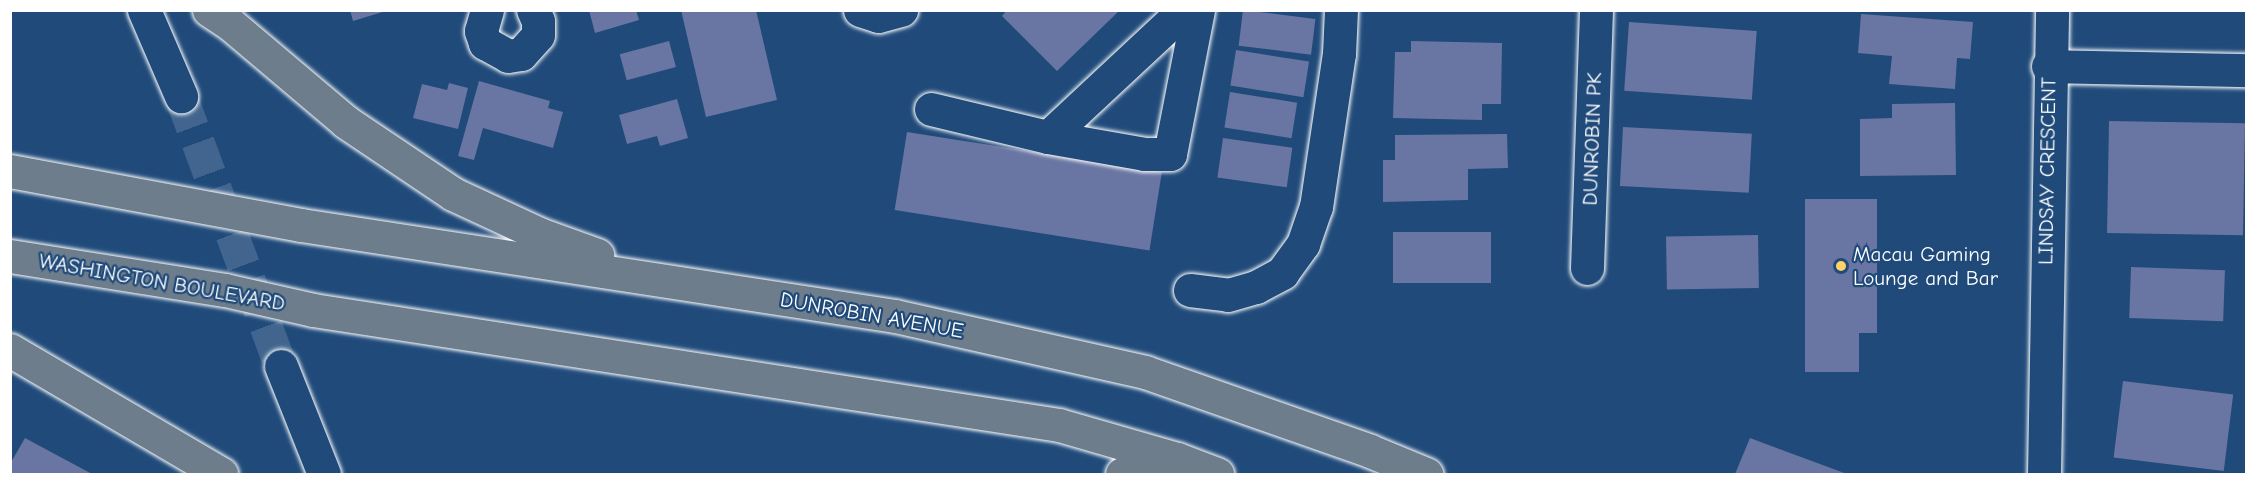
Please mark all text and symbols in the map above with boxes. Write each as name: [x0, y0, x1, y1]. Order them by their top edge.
street label: DUNROBIN PK: [1577, 72, 1607, 206]
street label: LINDSAY CRESCENT: [2033, 77, 2061, 265]
place label: Macau Gaming Lounge and Bar: [1853, 241, 1998, 291]
street label: WASHINGTON BOULEVARD: [37, 248, 287, 316]
marker: Macau Gaming Lounge and Bar: [1834, 259, 1848, 273]
street label: DUNROBIN AVENUE: [778, 286, 966, 344]

